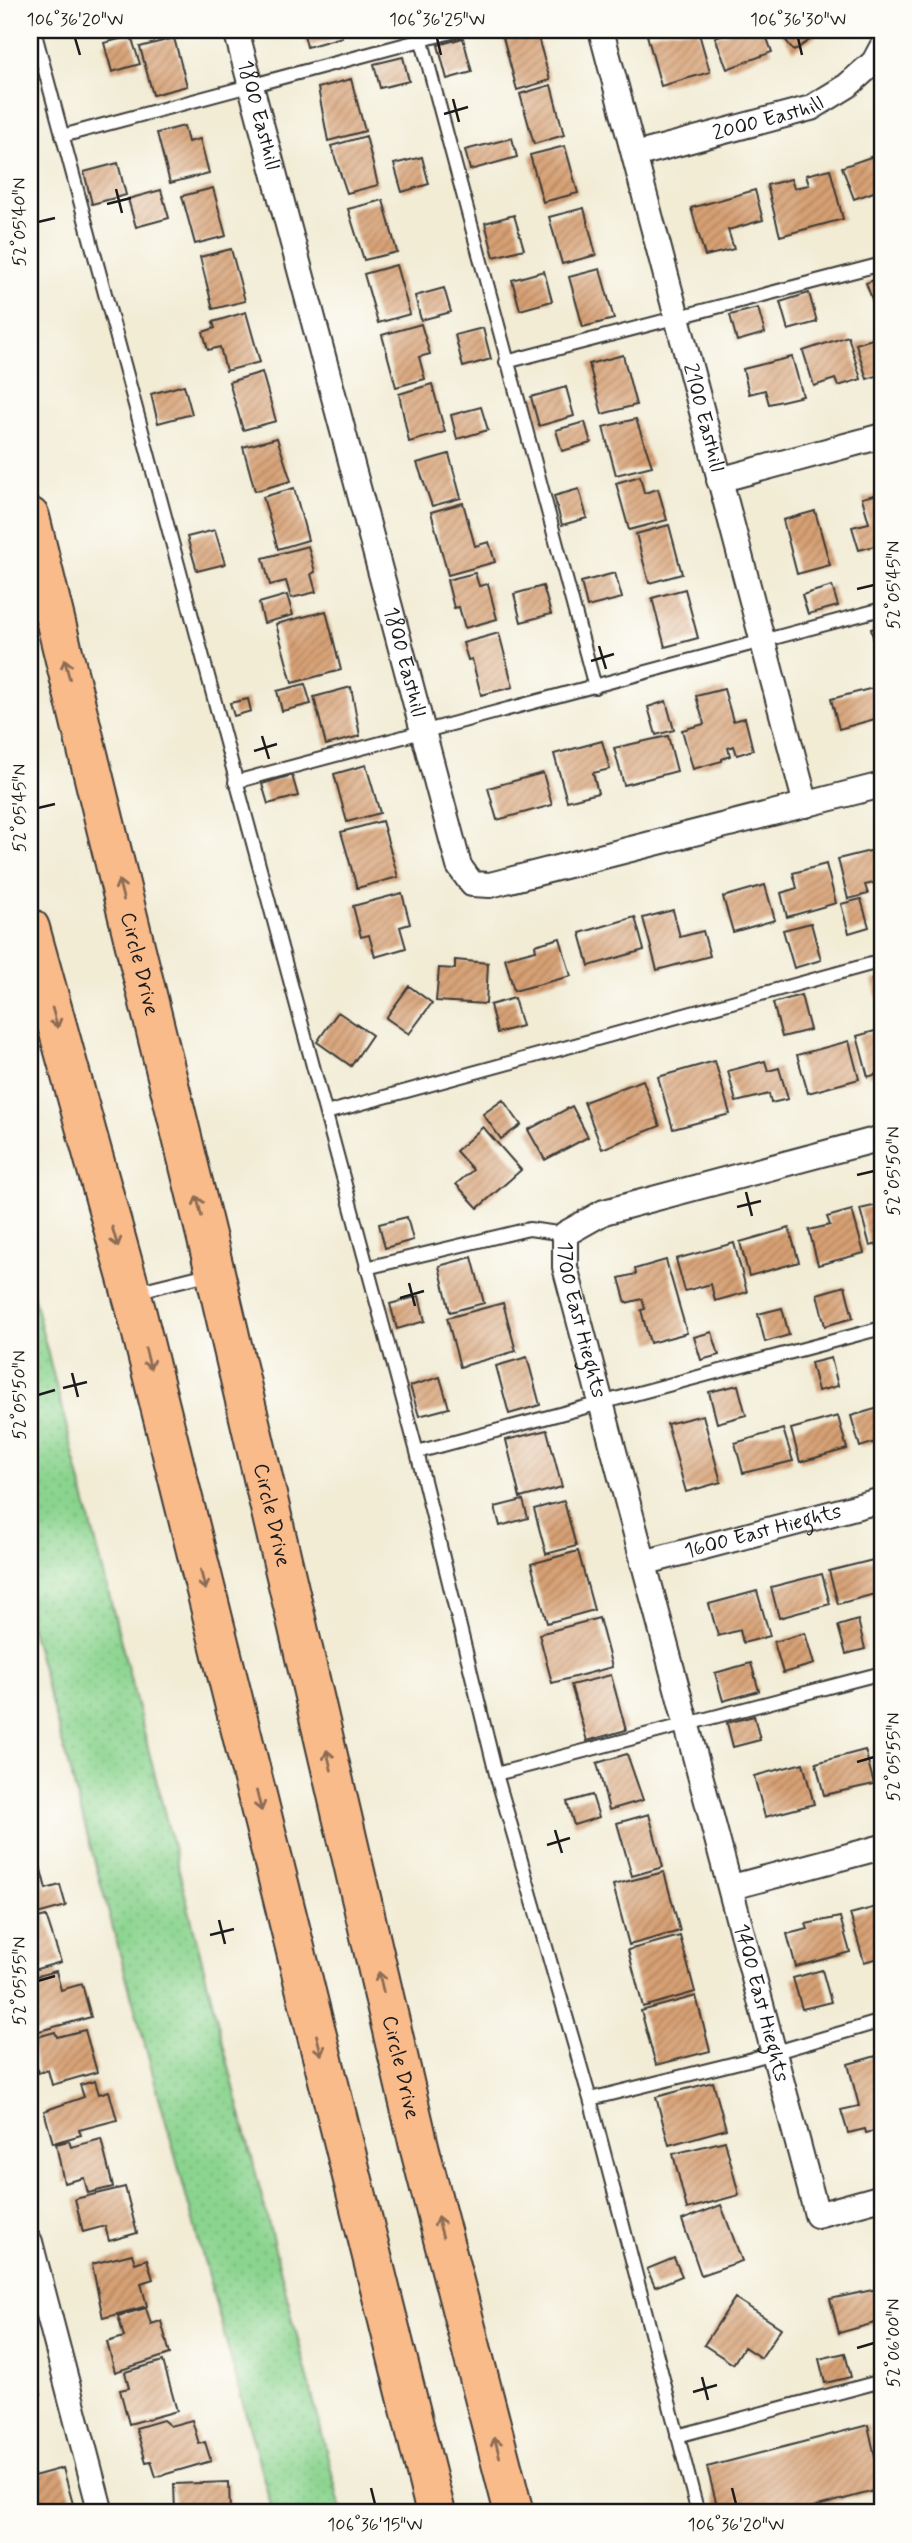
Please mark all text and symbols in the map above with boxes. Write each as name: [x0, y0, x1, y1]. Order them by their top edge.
text: 106°36'20"W: [27, 8, 123, 32]
text: 106°36'25"W: [389, 8, 485, 32]
text: 106°36'30"W: [750, 8, 846, 32]
street label: 1800 Easthill: [231, 57, 287, 173]
street label: 2000 Easthill: [710, 89, 829, 148]
text: 52°05'40"N: [8, 177, 32, 267]
street label: 2100 Easthill: [676, 360, 731, 475]
text: 52°05'45"N: [882, 541, 906, 629]
street label: 1800 Easthill: [377, 604, 433, 720]
one-way arrow: [60, 658, 73, 681]
text: 52°05'45"N: [8, 764, 32, 852]
one-way arrow: [114, 879, 127, 902]
street label: Circle Drive: [113, 909, 166, 1018]
one-way arrow: [49, 1006, 62, 1028]
text: 52°05'50"N: [882, 1126, 906, 1216]
one-way arrow: [192, 1195, 205, 1218]
one-way arrow: [110, 1226, 123, 1248]
street label: 1700 East Hieghts: [550, 1241, 613, 1401]
one-way arrow: [142, 1347, 156, 1370]
text: 52°05'50"N: [8, 1350, 32, 1440]
street label: Circle Drive: [246, 1461, 297, 1570]
street label: 1600 East Hieghts: [681, 1497, 845, 1566]
one-way arrow: [197, 1568, 211, 1591]
text: 52°05'55"N: [882, 1713, 906, 1801]
one-way arrow: [322, 1750, 335, 1772]
one-way arrow: [252, 1789, 266, 1812]
street label: 1400 East Hieghts: [727, 1921, 796, 2085]
text: 52°05'55"N: [8, 1937, 32, 2025]
one-way arrow: [374, 1971, 387, 1994]
street label: Circle Drive: [375, 2013, 426, 2122]
one-way arrow: [313, 2033, 326, 2056]
one-way arrow: [433, 2216, 446, 2239]
text: 52°06'00"N: [882, 2298, 906, 2388]
one-way arrow: [490, 2436, 503, 2459]
text: 106°36'15"W: [327, 2513, 423, 2537]
text: 106°36'20"W: [688, 2513, 784, 2537]

